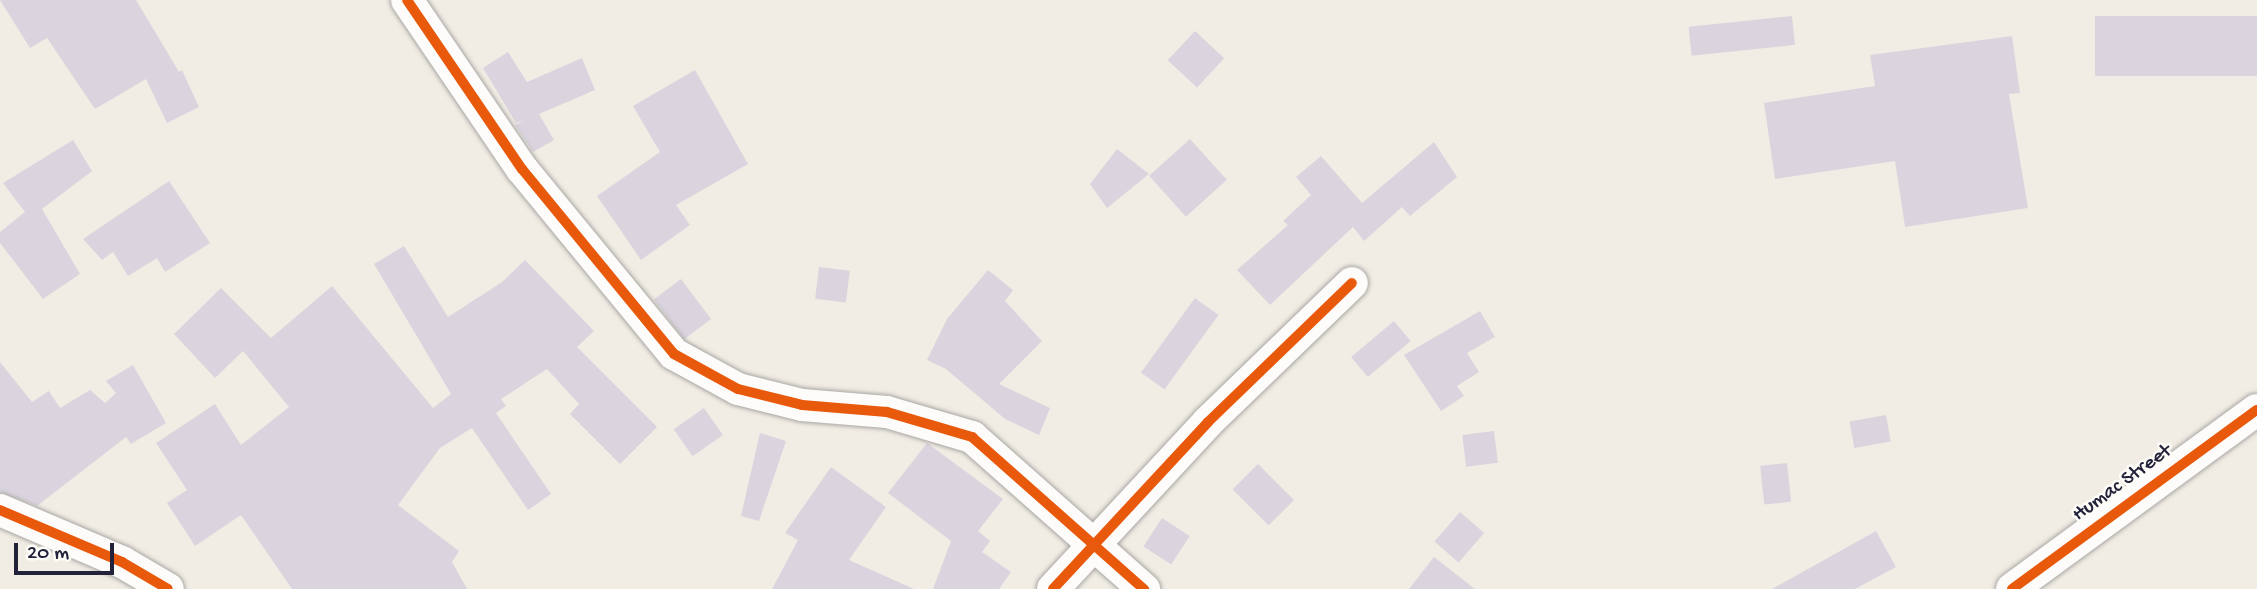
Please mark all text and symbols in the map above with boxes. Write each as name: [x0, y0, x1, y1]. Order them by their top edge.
street label: Humac Street: [2068, 440, 2178, 528]
scale bar: [18, 530, 117, 574]
text: 20 m: [27, 542, 69, 567]

